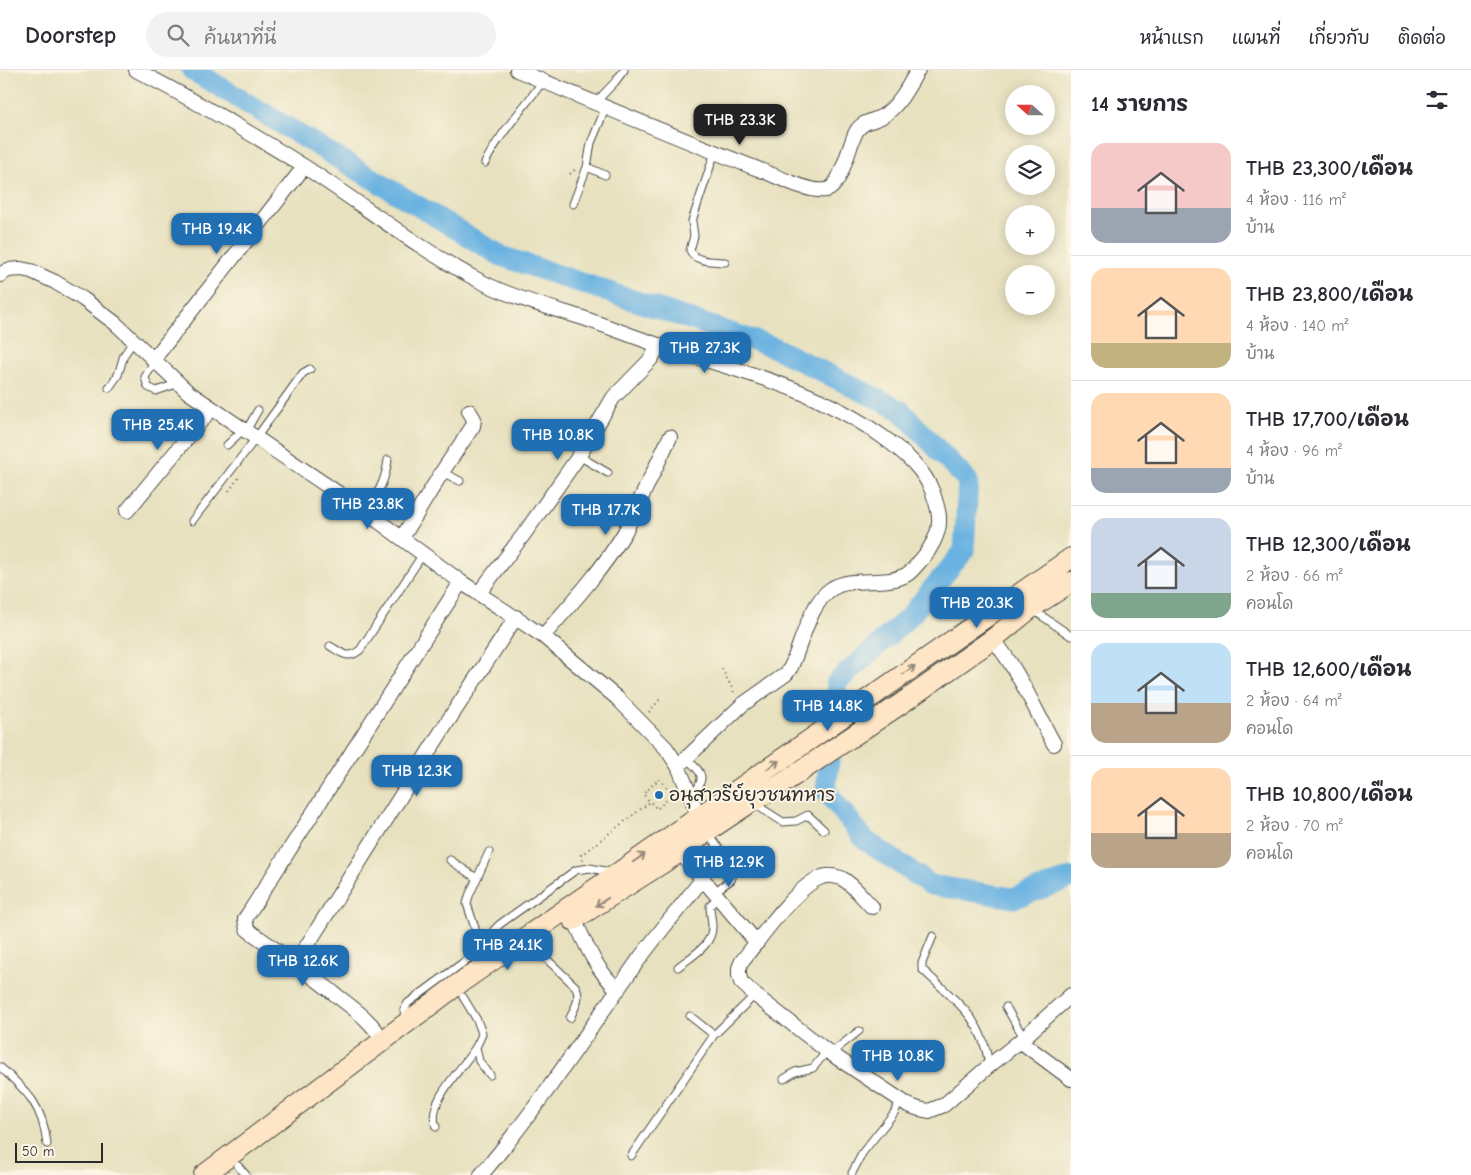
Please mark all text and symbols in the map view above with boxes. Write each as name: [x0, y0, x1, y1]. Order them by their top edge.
search box: [146, 12, 496, 57]
text: Doorstep: [25, 21, 116, 49]
icon: search: [164, 21, 192, 49]
text: ค้นหาที่นี่: [204, 27, 276, 49]
text: หน้าแรก: [1140, 28, 1204, 49]
text: แผนที่: [1232, 28, 1280, 49]
text: เกี่ยวกับ: [1308, 28, 1370, 49]
text: ติดต่อ: [1398, 28, 1446, 49]
north arrow: [1005, 85, 1055, 135]
map controls: [1005, 85, 1055, 315]
icon: filters: [1423, 86, 1451, 114]
text: 14 รายการ: [1091, 92, 1188, 116]
pin: THB 23.3K: [683, 104, 797, 146]
text: THB 23.3K: [705, 111, 775, 129]
button: layers: [1005, 145, 1055, 195]
text: THB 23,300/เดือน: [1246, 156, 1413, 180]
icon: home: [1131, 163, 1191, 223]
text: 4 ห้อง · 116 m²: [1246, 191, 1346, 209]
button: +: [1005, 205, 1055, 255]
pin: THB 19.4K: [160, 212, 274, 255]
text: บ้าน: [1246, 219, 1274, 237]
text: THB 19.4K: [182, 220, 252, 238]
button: −: [1005, 265, 1055, 315]
text: THB 23,800/เดือน: [1246, 282, 1413, 306]
icon: home: [1131, 288, 1191, 348]
text: 4 ห้อง · 140 m²: [1246, 317, 1349, 335]
pin: THB 27.3K: [648, 332, 762, 374]
text: THB 27.3K: [670, 339, 740, 357]
text: บ้าน: [1246, 345, 1274, 363]
text: THB 17,700/เดือน: [1246, 407, 1409, 431]
pin: THB 25.4K: [101, 408, 215, 451]
icon: home: [1131, 413, 1191, 473]
text: THB 25.4K: [122, 416, 194, 434]
pin: THB 10.8K: [501, 418, 615, 461]
text: THB 10.8K: [523, 426, 593, 444]
text: 4 ห้อง · 96 m²: [1246, 442, 1342, 460]
text: บ้าน: [1246, 470, 1274, 488]
pin: THB 23.8K: [311, 488, 425, 530]
pin: THB 17.7K: [549, 494, 663, 536]
text: THB 23.8K: [332, 495, 404, 513]
text: THB 17.7K: [572, 501, 640, 519]
text: THB 12,300/เดือน: [1246, 532, 1411, 556]
icon: home: [1131, 538, 1191, 598]
text: 2 ห้อง · 66 m²: [1246, 567, 1343, 585]
pin: THB 20.3K: [920, 586, 1034, 629]
text: THB 20.3K: [941, 594, 1013, 612]
text: คอนโด: [1246, 595, 1293, 613]
text: THB 12,600/เดือน: [1246, 657, 1411, 681]
icon: home: [1131, 663, 1191, 723]
one-way arrow: [901, 665, 915, 675]
pin: THB 14.8K: [771, 690, 885, 732]
text: 2 ห้อง · 64 m²: [1246, 692, 1342, 710]
text: THB 14.8K: [793, 697, 863, 715]
text: คอนโด: [1246, 720, 1293, 738]
pin: THB 12.3K: [360, 754, 474, 797]
one-way arrow: [766, 760, 780, 770]
text: THB 12.3K: [382, 762, 452, 780]
place label: อนุสาวรีย์ยุวชนทหาร: [669, 782, 835, 809]
text: THB 10,800/เดือน: [1246, 782, 1413, 806]
icon: home: [1131, 788, 1191, 848]
marker: อนุสาวรีย์ยุวชนทหาร: [653, 789, 665, 801]
text: 2 ห้อง · 70 m²: [1246, 817, 1343, 835]
text: คอนโด: [1246, 845, 1293, 863]
pin: THB 12.9K: [672, 846, 786, 888]
one-way arrow: [632, 853, 646, 863]
text: THB 12.9K: [694, 853, 764, 871]
one-way arrow: [595, 897, 609, 907]
pin: THB 24.1K: [451, 928, 565, 971]
text: THB 24.1K: [474, 936, 542, 954]
pin: THB 12.6K: [246, 944, 360, 987]
text: THB 12.6K: [268, 952, 338, 970]
pin: THB 10.8K: [841, 1040, 955, 1082]
text: THB 10.8K: [863, 1047, 933, 1065]
scale bar: [15, 1140, 102, 1163]
text: 50 m: [22, 1143, 54, 1160]

